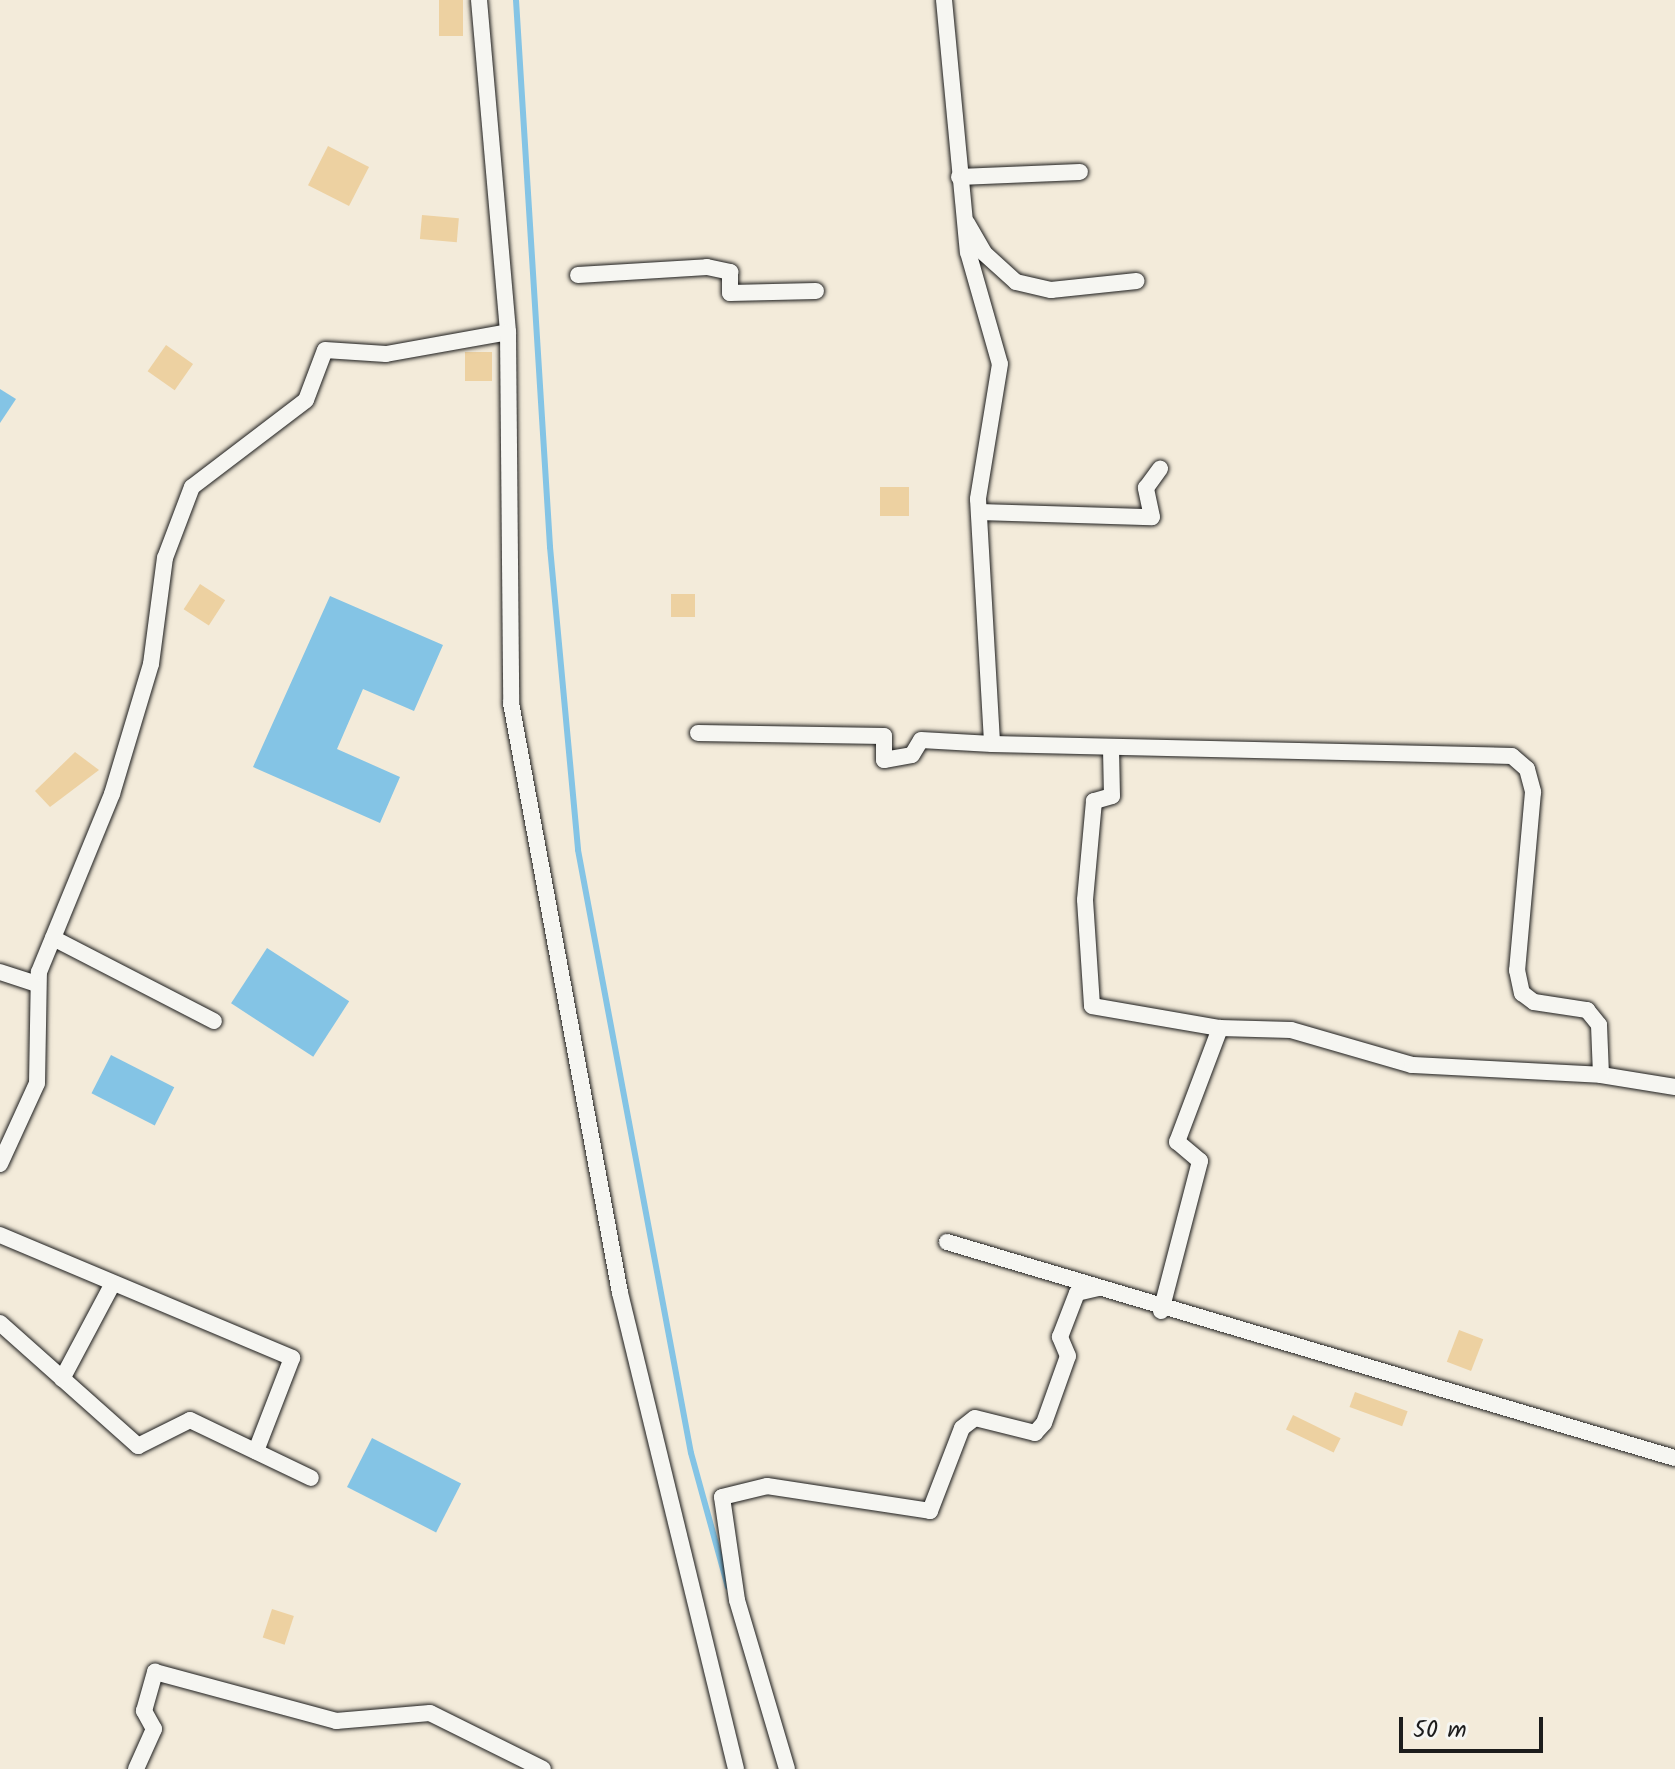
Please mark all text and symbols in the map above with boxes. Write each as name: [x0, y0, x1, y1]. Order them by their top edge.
scale bar: [1403, 1701, 1547, 1751]
text: 50 m: [1413, 1711, 1467, 1750]

